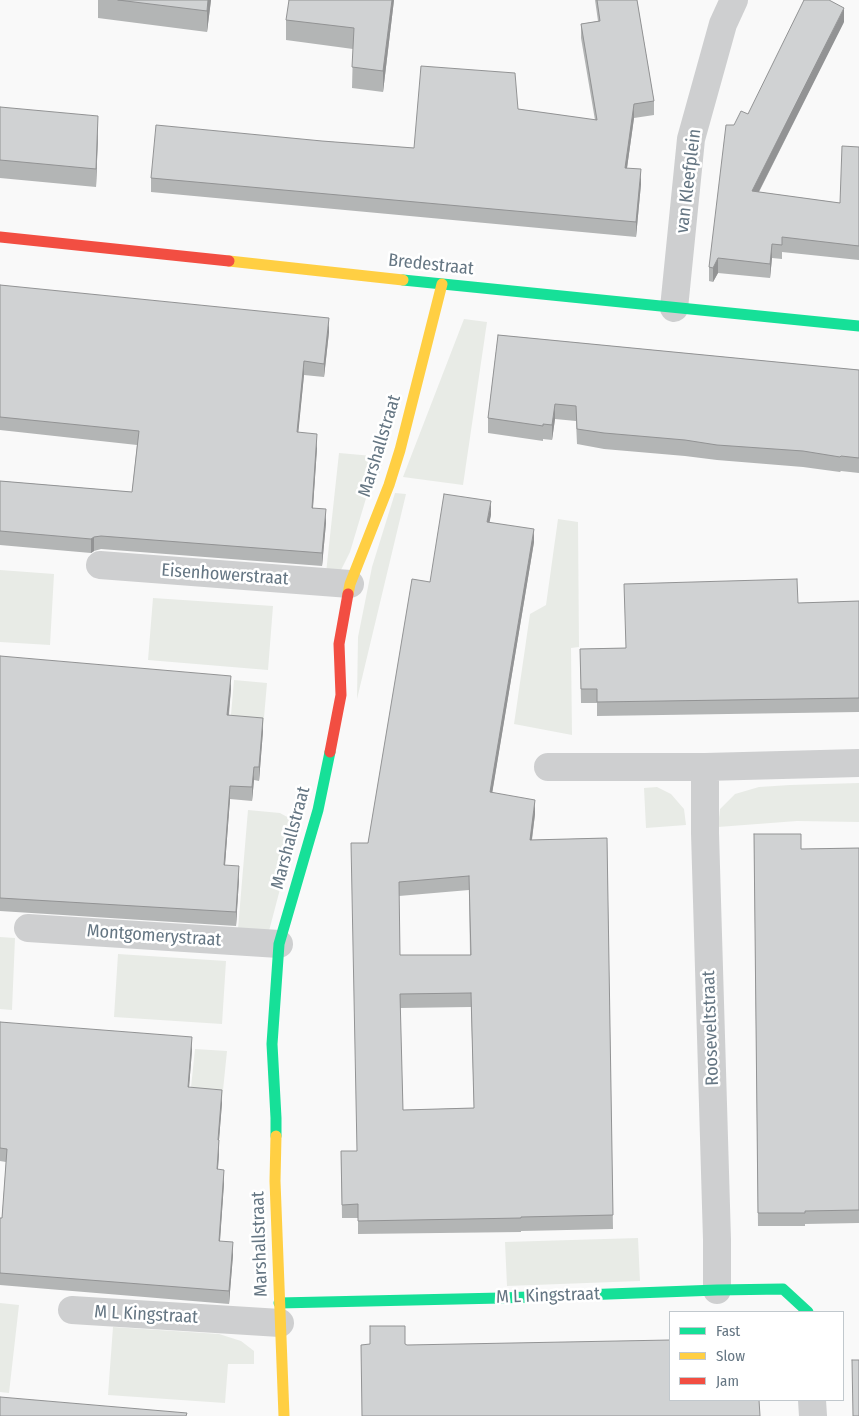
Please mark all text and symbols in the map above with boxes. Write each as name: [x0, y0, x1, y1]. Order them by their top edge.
street label: van Kleefplein: [672, 128, 706, 234]
street label: Bredestraat: [387, 250, 475, 280]
street label: Marshallstraat: [354, 392, 406, 500]
street label: Eisenhowerstraat: [161, 560, 289, 590]
street label: Marshallstraat: [267, 784, 315, 892]
street label: Montgomerystraat: [86, 921, 222, 951]
street label: Rooseveltstraat: [698, 970, 724, 1086]
street label: Marshallstraat: [247, 1191, 273, 1297]
street label: M L Kingstraat: [496, 1283, 600, 1309]
street label: M L Kingstraat: [94, 1301, 198, 1329]
legend: [669, 1311, 844, 1401]
text: Fast: [716, 1322, 740, 1340]
text: Slow: [716, 1347, 745, 1365]
text: Jam: [716, 1372, 739, 1390]

